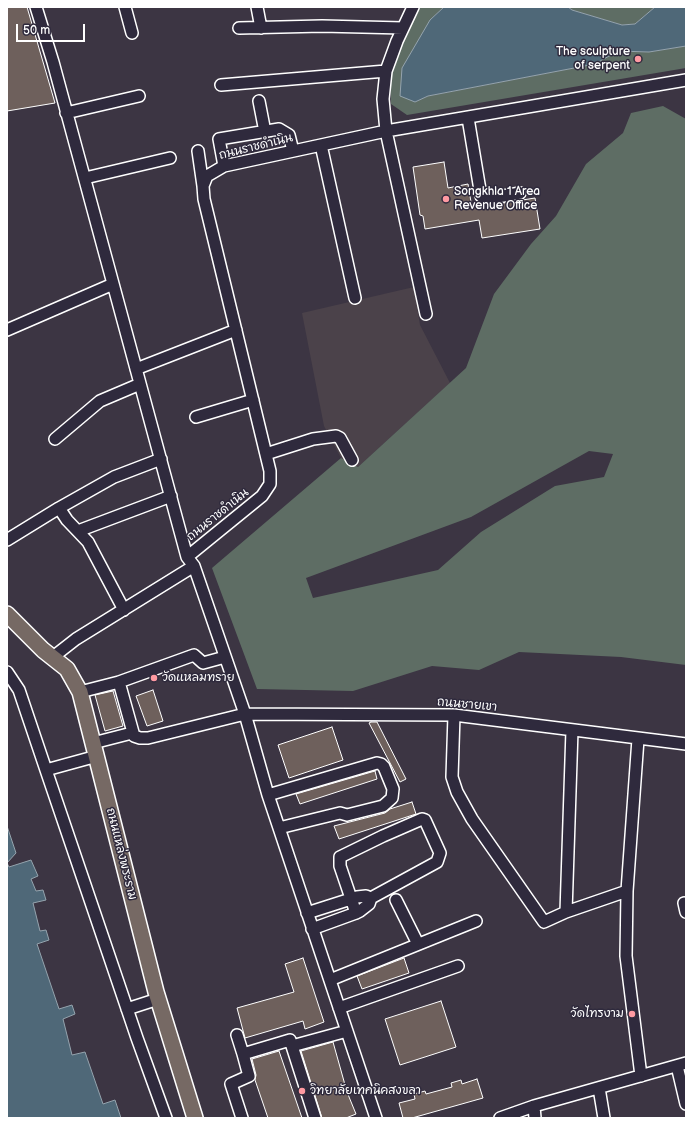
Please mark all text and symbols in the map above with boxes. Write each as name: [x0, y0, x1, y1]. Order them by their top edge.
scale bar: [18, 16, 87, 42]
text: 50 m: [23, 23, 50, 38]
place label: The sculpture of serpent: [556, 45, 630, 73]
marker: The sculpture of serpent: [633, 54, 643, 64]
street label: ถนนราชดำเนิน: [218, 131, 294, 163]
place label: Songkhla 1 Area Revenue Office: [454, 185, 540, 213]
marker: Songkhla 1 Area Revenue Office: [441, 194, 451, 204]
street label: ถนนราชดำเนิน: [184, 486, 252, 544]
place label: วัดแหลมทราย: [162, 671, 235, 685]
marker: วัดแหลมทราย: [149, 673, 159, 683]
street label: ถนนชายเขา: [436, 695, 498, 715]
street label: ถนนแหล่งพระราม: [103, 807, 139, 901]
place label: วัดไทรงาม: [571, 1007, 624, 1021]
marker: วัดไทรงาม: [627, 1009, 637, 1019]
place label: วิทยาลัยเทคนิคสงขลา: [310, 1084, 421, 1098]
marker: วิทยาลัยเทคนิคสงขลา: [297, 1086, 307, 1096]

